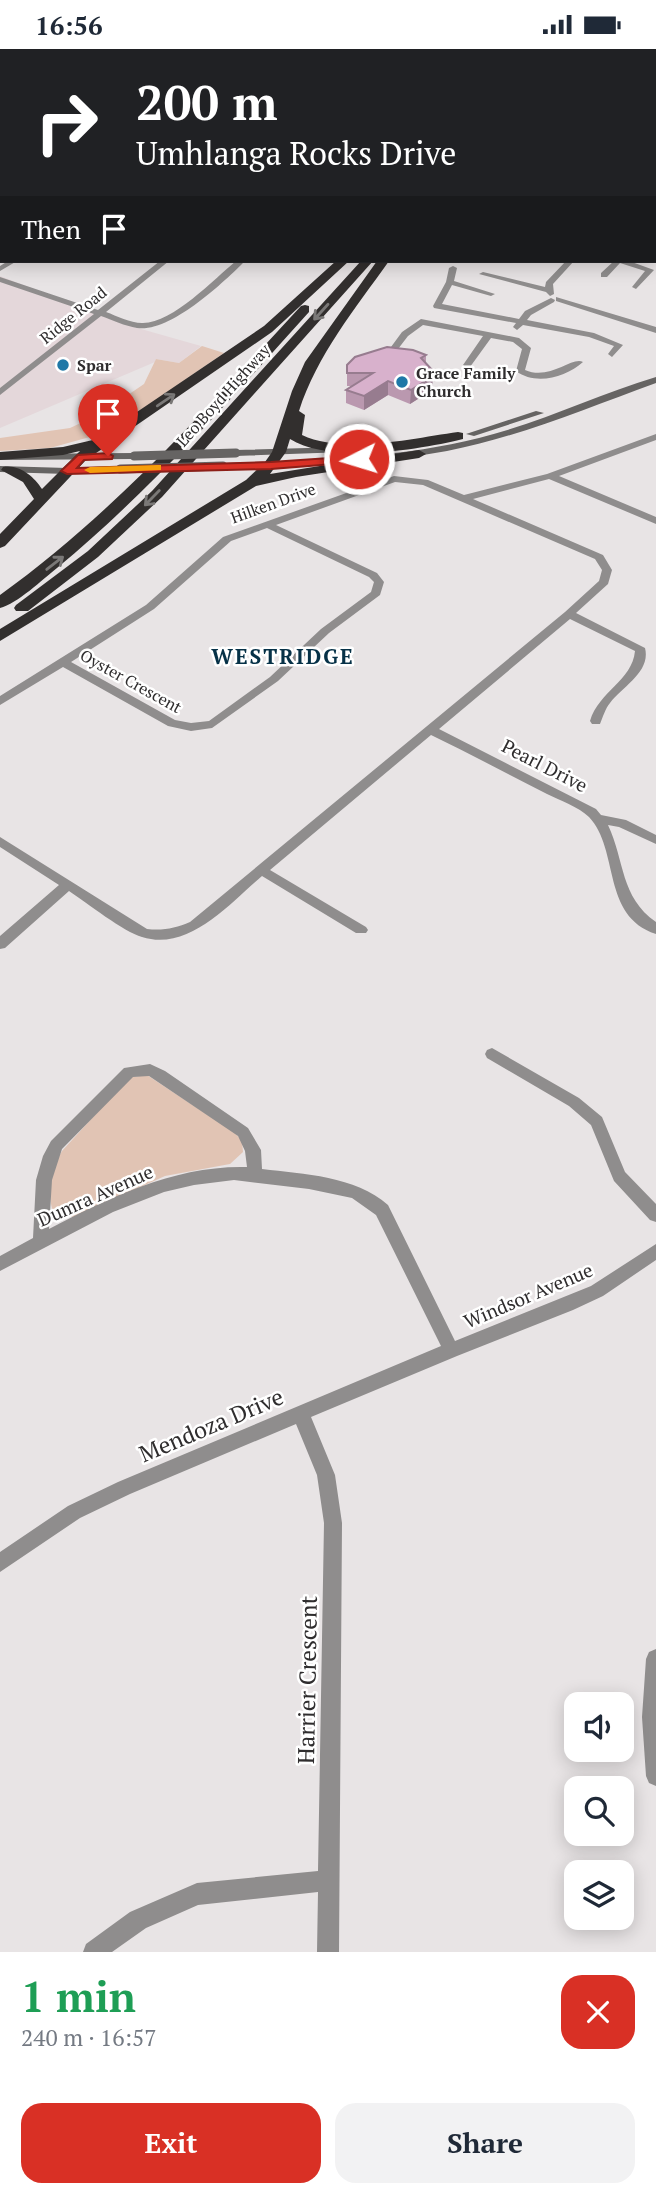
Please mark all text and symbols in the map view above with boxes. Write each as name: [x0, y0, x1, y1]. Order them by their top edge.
text: 16:56: [35, 8, 103, 42]
text: 200 m: [136, 69, 278, 134]
icon: right: [21, 77, 112, 168]
text: Umhlanga Rocks Drive: [136, 132, 456, 174]
icon: arrive: [95, 210, 133, 248]
text: Then: [21, 212, 81, 246]
street label: Ridge Road: [35, 281, 111, 349]
one-way arrow: [313, 303, 330, 320]
street label: Leo Boyd Highway: [171, 338, 276, 451]
place label: Spar: [77, 354, 112, 376]
marker: Spar: [55, 357, 71, 373]
place label: Grace Family Church: [416, 362, 516, 402]
marker: Grace Family Church: [394, 374, 410, 390]
pin: [78, 384, 138, 456]
one-way arrow: [156, 393, 175, 407]
icon: arrive: [89, 395, 127, 433]
position arrow: [322, 422, 396, 496]
street label: Hilken Drive: [227, 477, 319, 529]
one-way arrow: [144, 490, 161, 507]
one-way arrow: [45, 555, 64, 570]
district label: WESTRIDGE: [211, 642, 355, 670]
street label: Oyster Crescent: [76, 644, 186, 718]
street label: Pearl Drive: [498, 733, 592, 797]
street label: Dumra Avenue: [33, 1158, 157, 1232]
street label: Windsor Avenue: [460, 1257, 596, 1333]
street label: Mendoza Drive: [134, 1381, 288, 1469]
street label: Harrier Crescent: [290, 1595, 324, 1764]
map controls: [564, 1692, 634, 1930]
button: sound: [564, 1692, 634, 1762]
button: search: [564, 1776, 634, 1846]
button: layers: [564, 1860, 634, 1930]
text: 1 min: [21, 1968, 136, 2024]
button: close: [561, 1975, 635, 2049]
text: 240 m · 16:57: [21, 2022, 156, 2053]
button: Exit: [21, 2103, 321, 2183]
button: Share: [335, 2103, 635, 2183]

